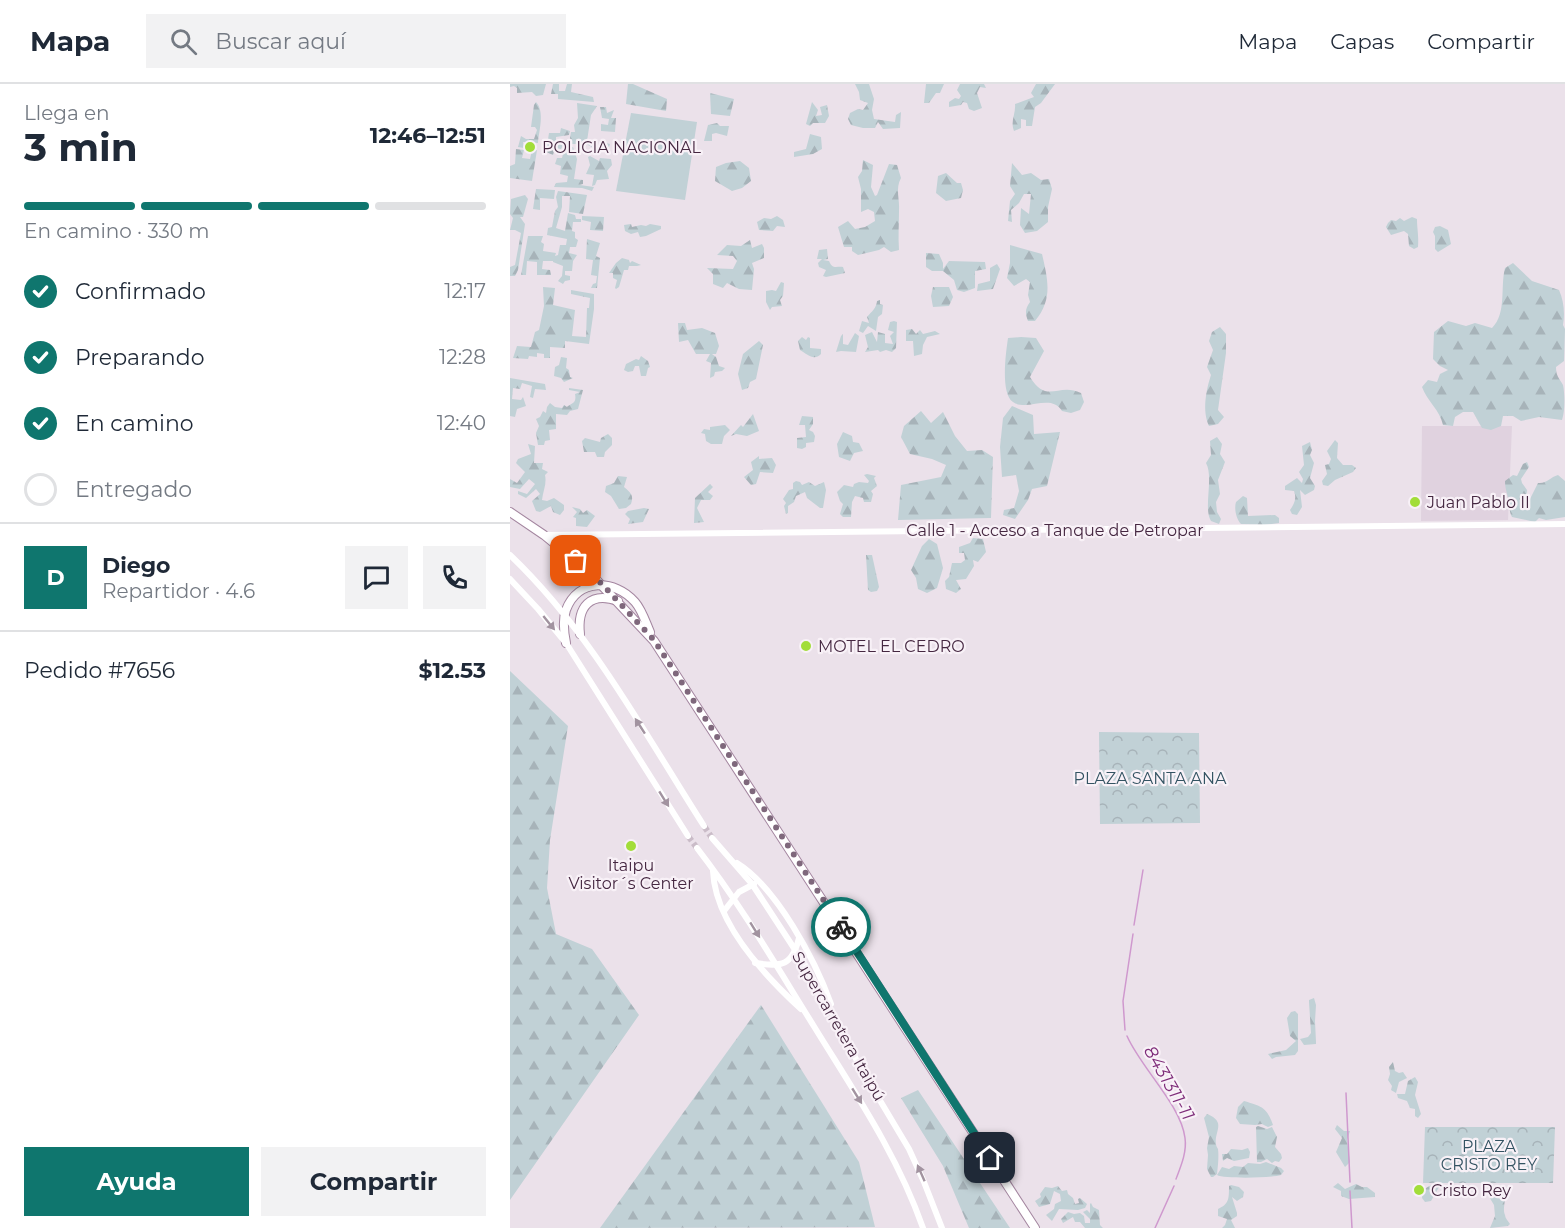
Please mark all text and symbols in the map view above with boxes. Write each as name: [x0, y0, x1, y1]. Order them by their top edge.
search box: [146, 14, 566, 68]
text: Mapa: [30, 24, 110, 58]
icon: search: [167, 25, 200, 58]
text: Buscar aquí: [215, 28, 346, 55]
text: Mapa: [1238, 29, 1297, 54]
text: Capas: [1330, 29, 1394, 54]
text: Compartir: [1427, 29, 1535, 54]
text: Llega en: [24, 101, 110, 125]
text: 12:46–12:51: [370, 122, 486, 149]
text: 3 min: [24, 123, 138, 171]
place label: POLICIA NACIONAL: [542, 138, 701, 157]
marker: POLICIA NACIONAL: [523, 140, 537, 154]
text: En camino · 330 m: [24, 219, 210, 243]
icon: check: [24, 275, 57, 308]
text: Confirmado: [75, 278, 206, 305]
text: 12:17: [444, 279, 486, 303]
icon: check: [24, 341, 57, 374]
text: Preparando: [75, 344, 204, 371]
text: 12:28: [439, 345, 486, 369]
icon: check: [24, 407, 57, 440]
text: En camino: [75, 410, 194, 437]
text: 12:40: [437, 411, 486, 435]
text: Entregado: [75, 476, 192, 503]
place label: Juan Pablo II: [1426, 493, 1530, 512]
marker: Juan Pablo II: [1408, 495, 1422, 509]
street label: Calle 1 - Acceso a Tanque de Petropar: [906, 521, 1204, 540]
pin: [550, 535, 601, 586]
icon: bag: [559, 544, 592, 577]
button: chat: [345, 546, 408, 609]
button: phone: [423, 546, 486, 609]
text: Diego: [102, 552, 171, 579]
text: D: [46, 564, 65, 591]
text: Repartidor · 4.6: [102, 579, 255, 603]
one-way arrow: [543, 615, 555, 630]
place label: MOTEL EL CEDRO: [818, 637, 965, 656]
marker: MOTEL EL CEDRO: [799, 639, 813, 653]
text: Pedido #7656: [24, 657, 175, 684]
text: $12.53: [419, 657, 486, 684]
one-way arrow: [634, 717, 645, 734]
park label: PLAZA SANTA ANA: [1074, 769, 1227, 788]
one-way arrow: [659, 791, 670, 808]
marker: Itaipu Visitor´s Center: [624, 839, 638, 853]
place label: Itaipu Visitor´s Center: [568, 856, 694, 893]
courier: [811, 897, 871, 957]
icon: bike: [825, 911, 858, 944]
one-way arrow: [749, 922, 760, 938]
street label: Supercarretera Itaipú: [788, 948, 889, 1104]
water label: 8431311-11: [1139, 1042, 1199, 1125]
one-way arrow: [852, 1088, 863, 1104]
pin: [964, 1132, 1015, 1183]
park label: PLAZA CRISTO REY: [1441, 1137, 1538, 1174]
icon: home: [973, 1141, 1006, 1174]
button: Ayuda: [24, 1147, 249, 1216]
button: Compartir: [261, 1147, 486, 1216]
one-way arrow: [916, 1165, 925, 1182]
place label: Cristo Rey: [1431, 1181, 1511, 1200]
marker: Cristo Rey: [1412, 1183, 1426, 1197]

